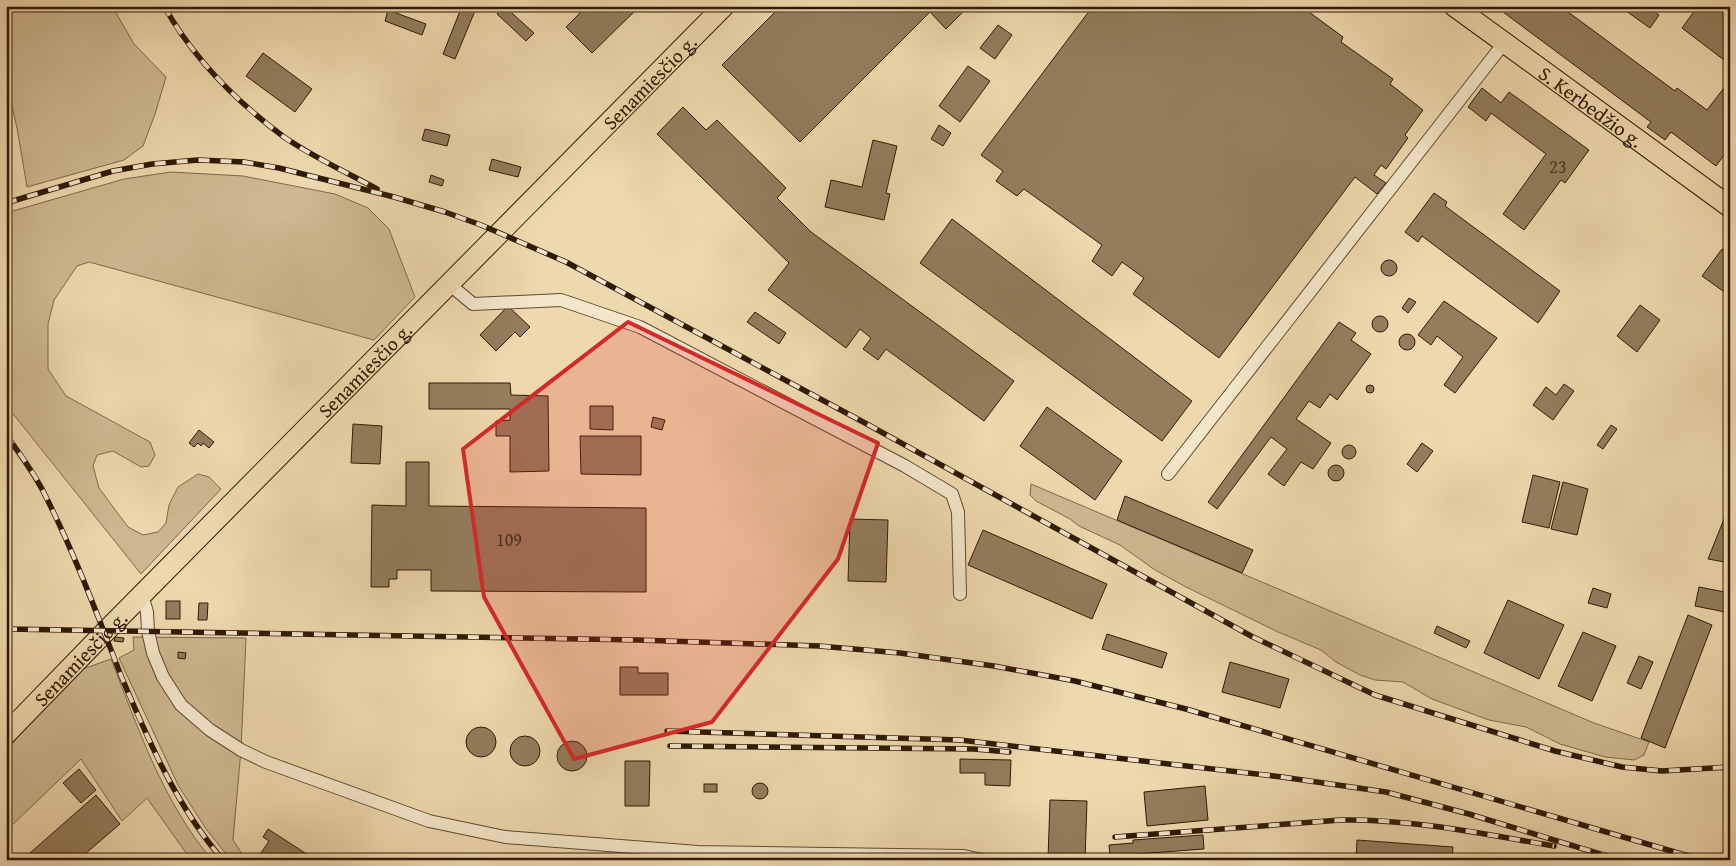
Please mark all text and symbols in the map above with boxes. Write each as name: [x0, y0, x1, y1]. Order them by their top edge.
street label: Senamiesčio g.: [596, 28, 703, 136]
street label: S. Kerbedžio g.: [1533, 58, 1650, 154]
house number: 23: [1549, 153, 1567, 180]
street label: Senamiesčio g.: [311, 316, 418, 424]
house number: 109: [496, 526, 522, 553]
street label: Senamiesčio g.: [27, 604, 133, 712]

